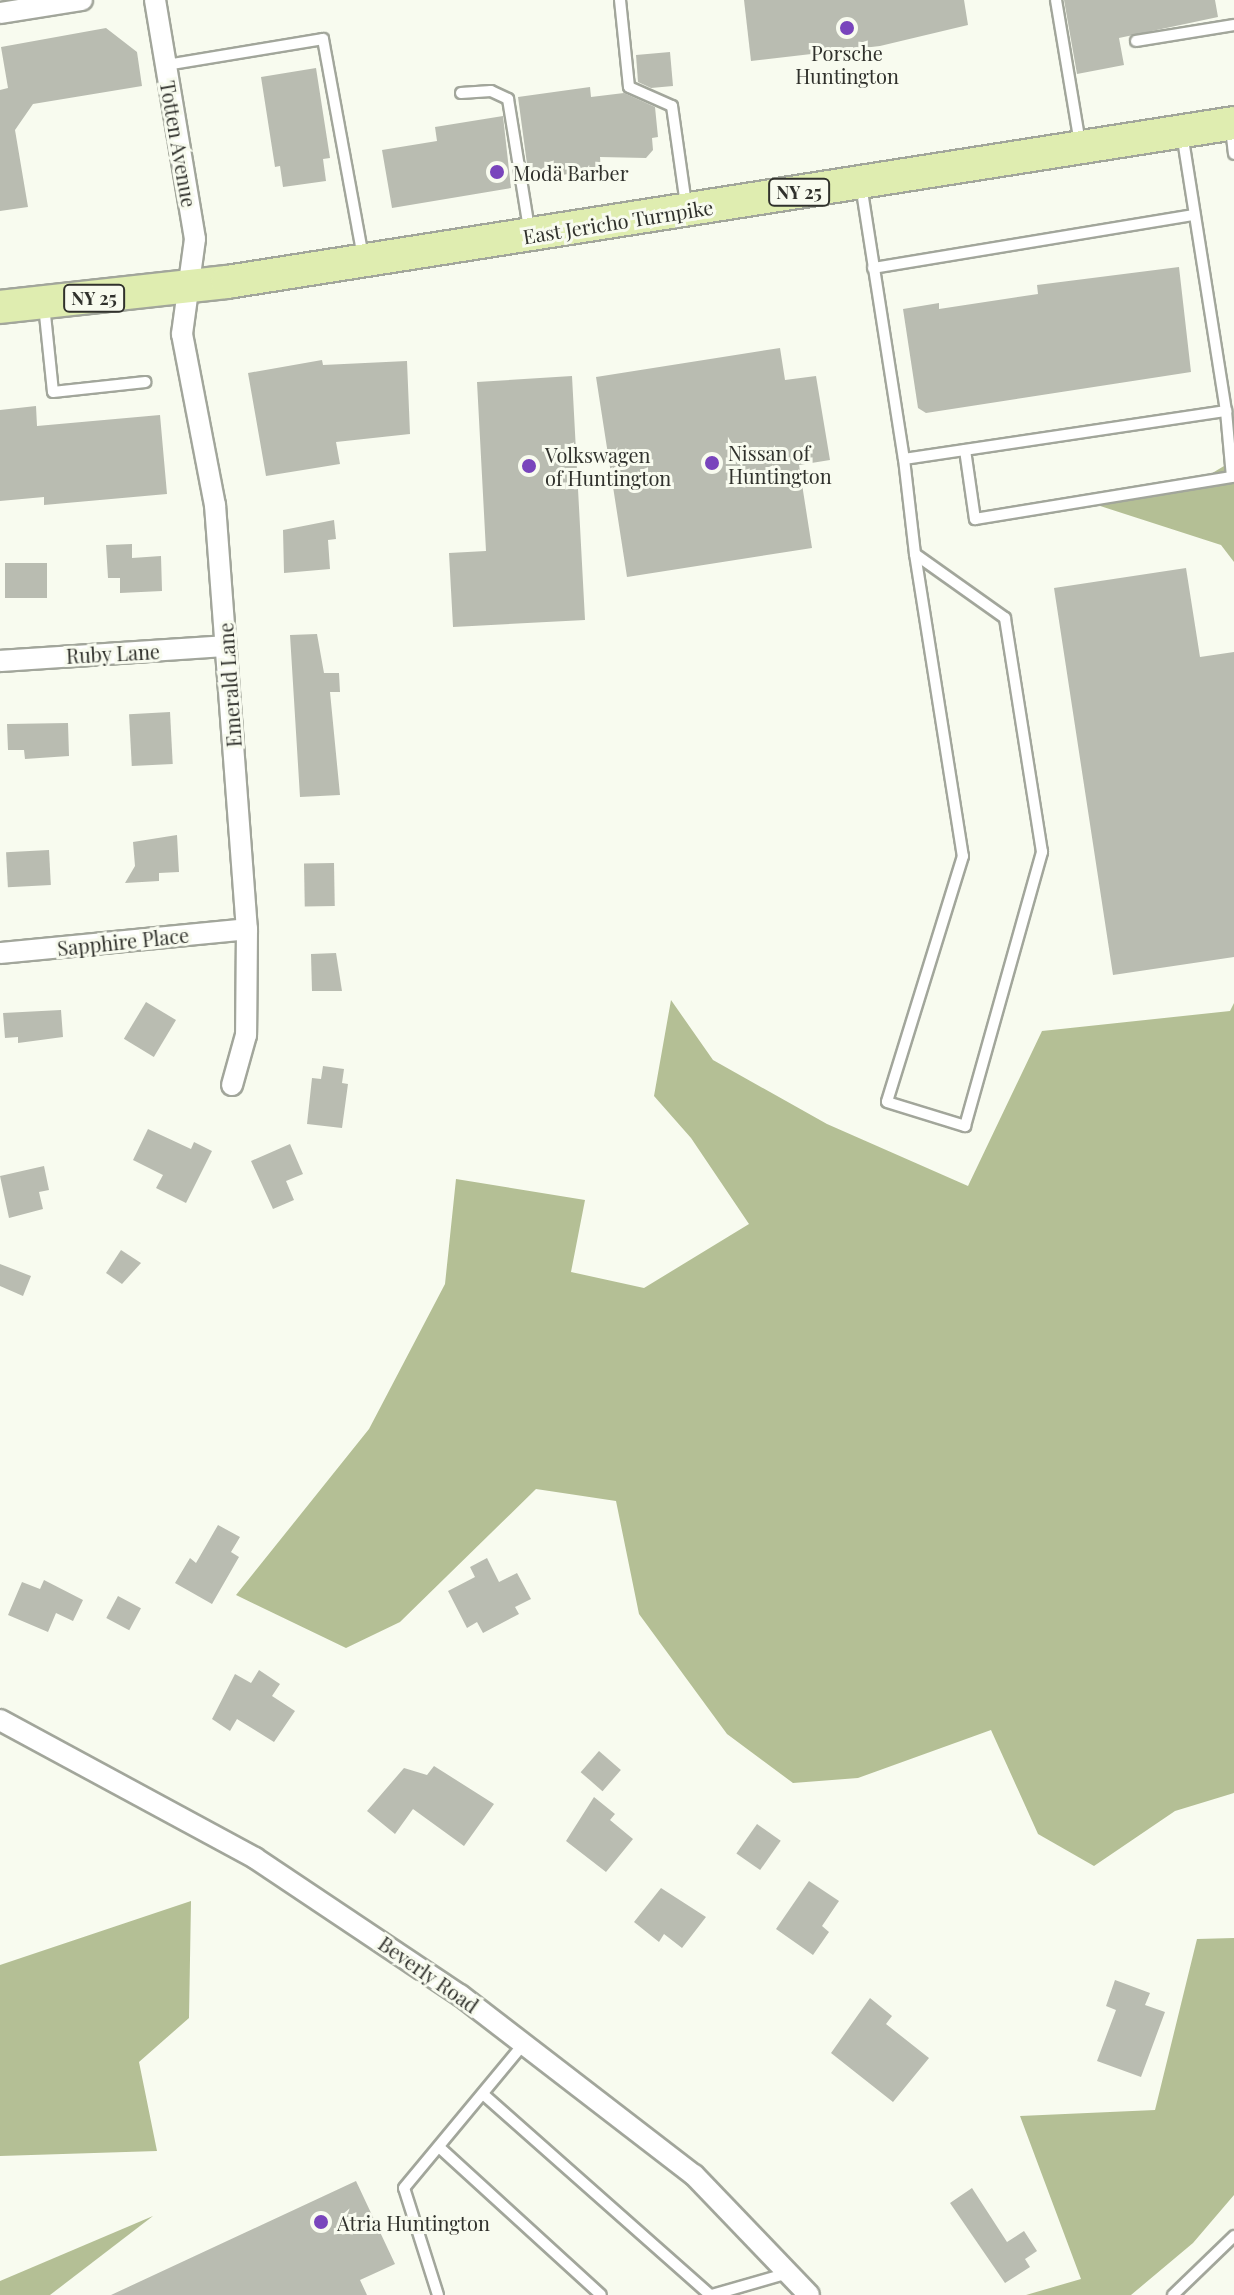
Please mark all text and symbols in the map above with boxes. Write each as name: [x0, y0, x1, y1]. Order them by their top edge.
marker: Porsche Huntington: [838, 19, 856, 37]
place label: Porsche Huntington: [795, 40, 899, 87]
street label: Totten Avenue: [156, 78, 202, 210]
place label: Modä Barber: [513, 160, 629, 184]
marker: Modä Barber: [488, 163, 506, 181]
road number: NY 25: [767, 178, 831, 206]
street label: East Jericho Turnpike: [521, 194, 715, 248]
road number: NY 25: [62, 284, 126, 312]
place label: Nissan of Huntington: [728, 440, 832, 487]
place label: Volkswagen of Huntington: [545, 442, 671, 489]
marker: Nissan of Huntington: [703, 454, 721, 472]
marker: Volkswagen of Huntington: [520, 457, 538, 475]
street label: Emerald Lane: [213, 622, 245, 748]
street label: Ruby Lane: [65, 639, 161, 667]
street label: Sapphire Place: [56, 922, 190, 960]
street label: Beverly Road: [374, 1931, 484, 2017]
place label: Atria Huntington: [337, 2210, 490, 2234]
marker: Atria Huntington: [312, 2213, 330, 2231]

